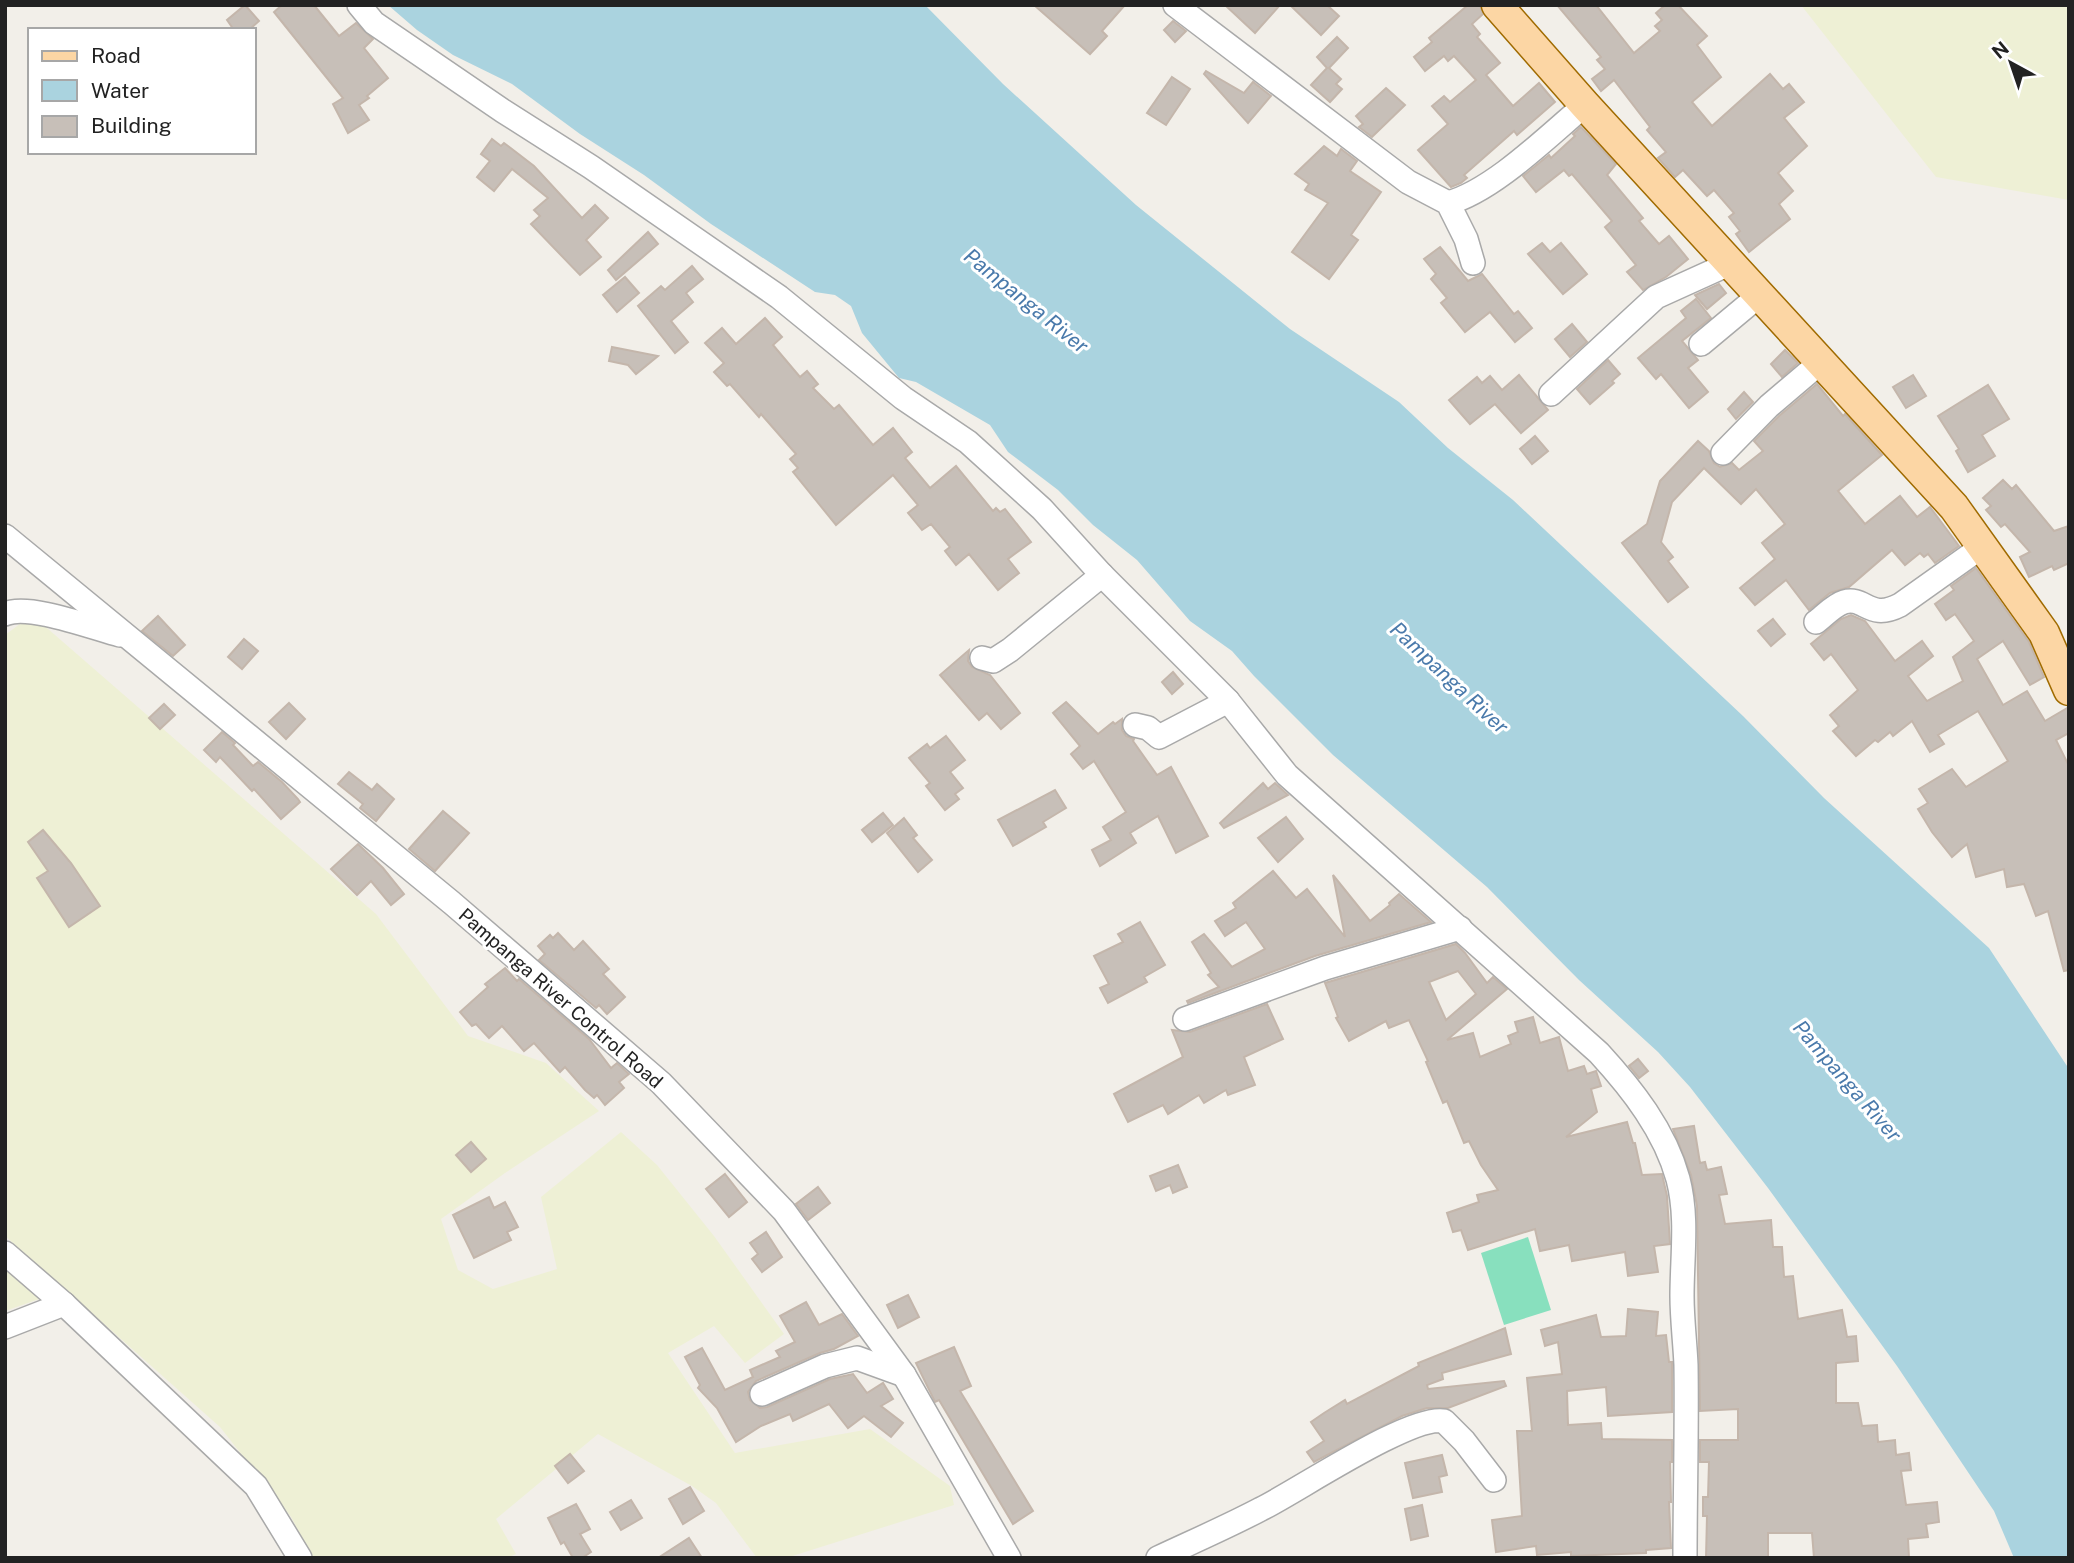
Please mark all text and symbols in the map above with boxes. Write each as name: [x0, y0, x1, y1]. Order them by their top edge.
legend: [28, 28, 256, 154]
north arrow: [1976, 28, 2046, 98]
text: N: [1987, 37, 2013, 63]
text: Road: [91, 43, 141, 68]
text: Water: [91, 78, 149, 103]
text: Building: [91, 113, 172, 138]
water label: Pampanga River: [959, 243, 1094, 359]
water label: Pampanga River: [1385, 616, 1514, 740]
street label: Pampanga River Control Road: [455, 903, 667, 1093]
water label: Pampanga River: [1788, 1015, 1908, 1147]

